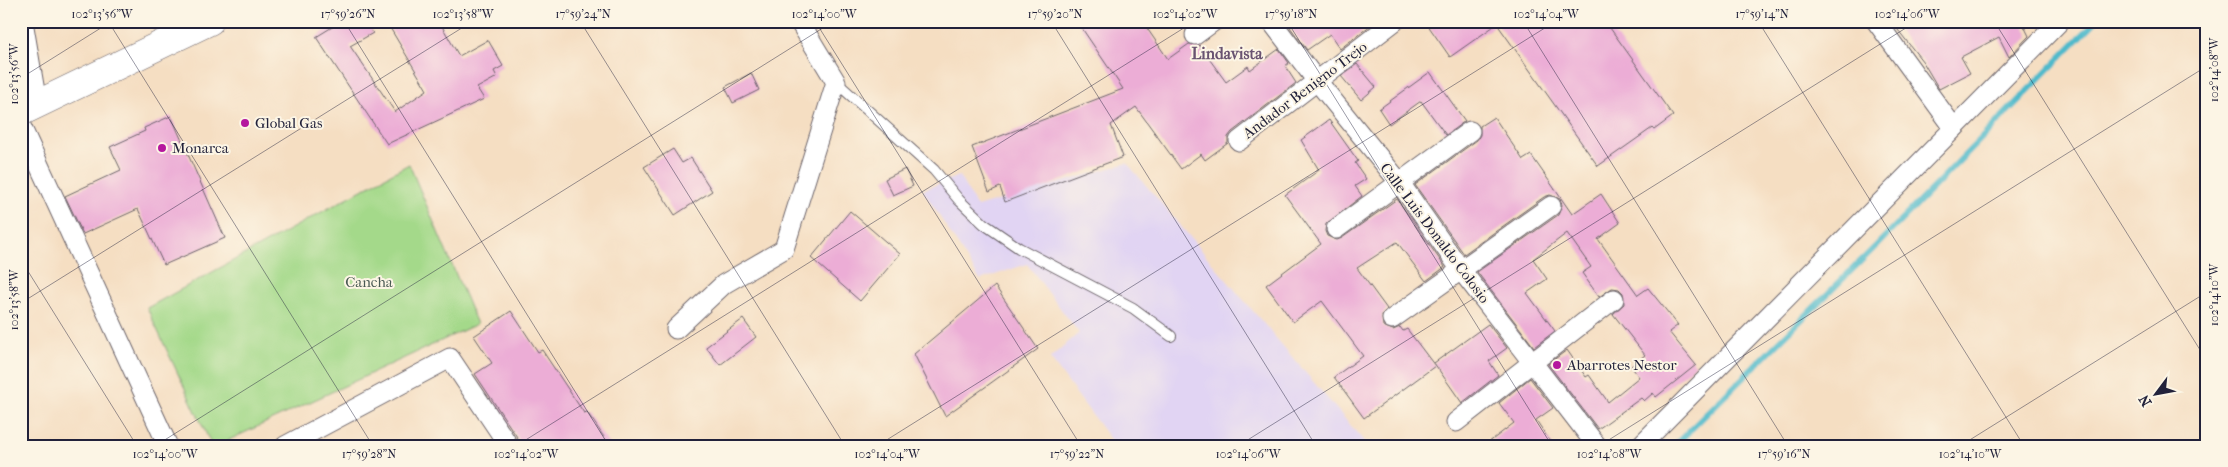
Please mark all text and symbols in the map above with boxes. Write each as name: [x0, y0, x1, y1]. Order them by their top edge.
text: 102°13'56"W: [71, 7, 134, 21]
text: 17°59'26"N: [321, 7, 375, 21]
text: 102°13'58"W: [433, 7, 495, 21]
text: 17°59'24"N: [555, 7, 611, 21]
text: 102°14'00"W: [792, 7, 858, 21]
text: 17°59'20"N: [1027, 7, 1083, 21]
text: 102°14'02"W: [1153, 7, 1219, 21]
text: 17°59'18"N: [1265, 7, 1317, 21]
text: 102°14'04"W: [1513, 7, 1580, 21]
text: 17°59'14"N: [1735, 7, 1789, 21]
text: 102°14'06"W: [1875, 7, 1941, 21]
street label: Andador Benigno Trejo: [1239, 37, 1371, 143]
text: 102°14'08"W: [2207, 37, 2221, 102]
text: 102°13'56"W: [7, 42, 21, 105]
district label: Lindavista: [1191, 44, 1263, 63]
place label: Global Gas: [255, 114, 323, 132]
marker: Global Gas: [239, 117, 251, 129]
place label: Monarca: [172, 139, 230, 157]
marker: Monarca: [156, 142, 168, 154]
street label: Calle Luis Donaldo Colosio: [1376, 159, 1494, 307]
text: 102°14'10"W: [2207, 262, 2221, 326]
text: 102°13'58"W: [7, 268, 21, 330]
park label: Cancha: [345, 273, 394, 291]
place label: Abarrotes Nestor: [1566, 356, 1677, 374]
marker: Abarrotes Nestor: [1551, 359, 1563, 371]
north arrow: [2130, 370, 2180, 420]
text: N: [2135, 391, 2155, 410]
text: 102°14'00"W: [133, 447, 199, 461]
text: 17°59'28"N: [342, 447, 396, 461]
text: 102°14'02"W: [494, 447, 560, 461]
text: 102°14'04"W: [854, 447, 921, 461]
text: 17°59'22"N: [1050, 447, 1104, 461]
text: 102°14'06"W: [1216, 447, 1282, 461]
text: 102°14'08"W: [1577, 447, 1642, 461]
text: 17°59'16"N: [1758, 447, 1811, 461]
text: 102°14'10"W: [1939, 447, 2003, 461]

